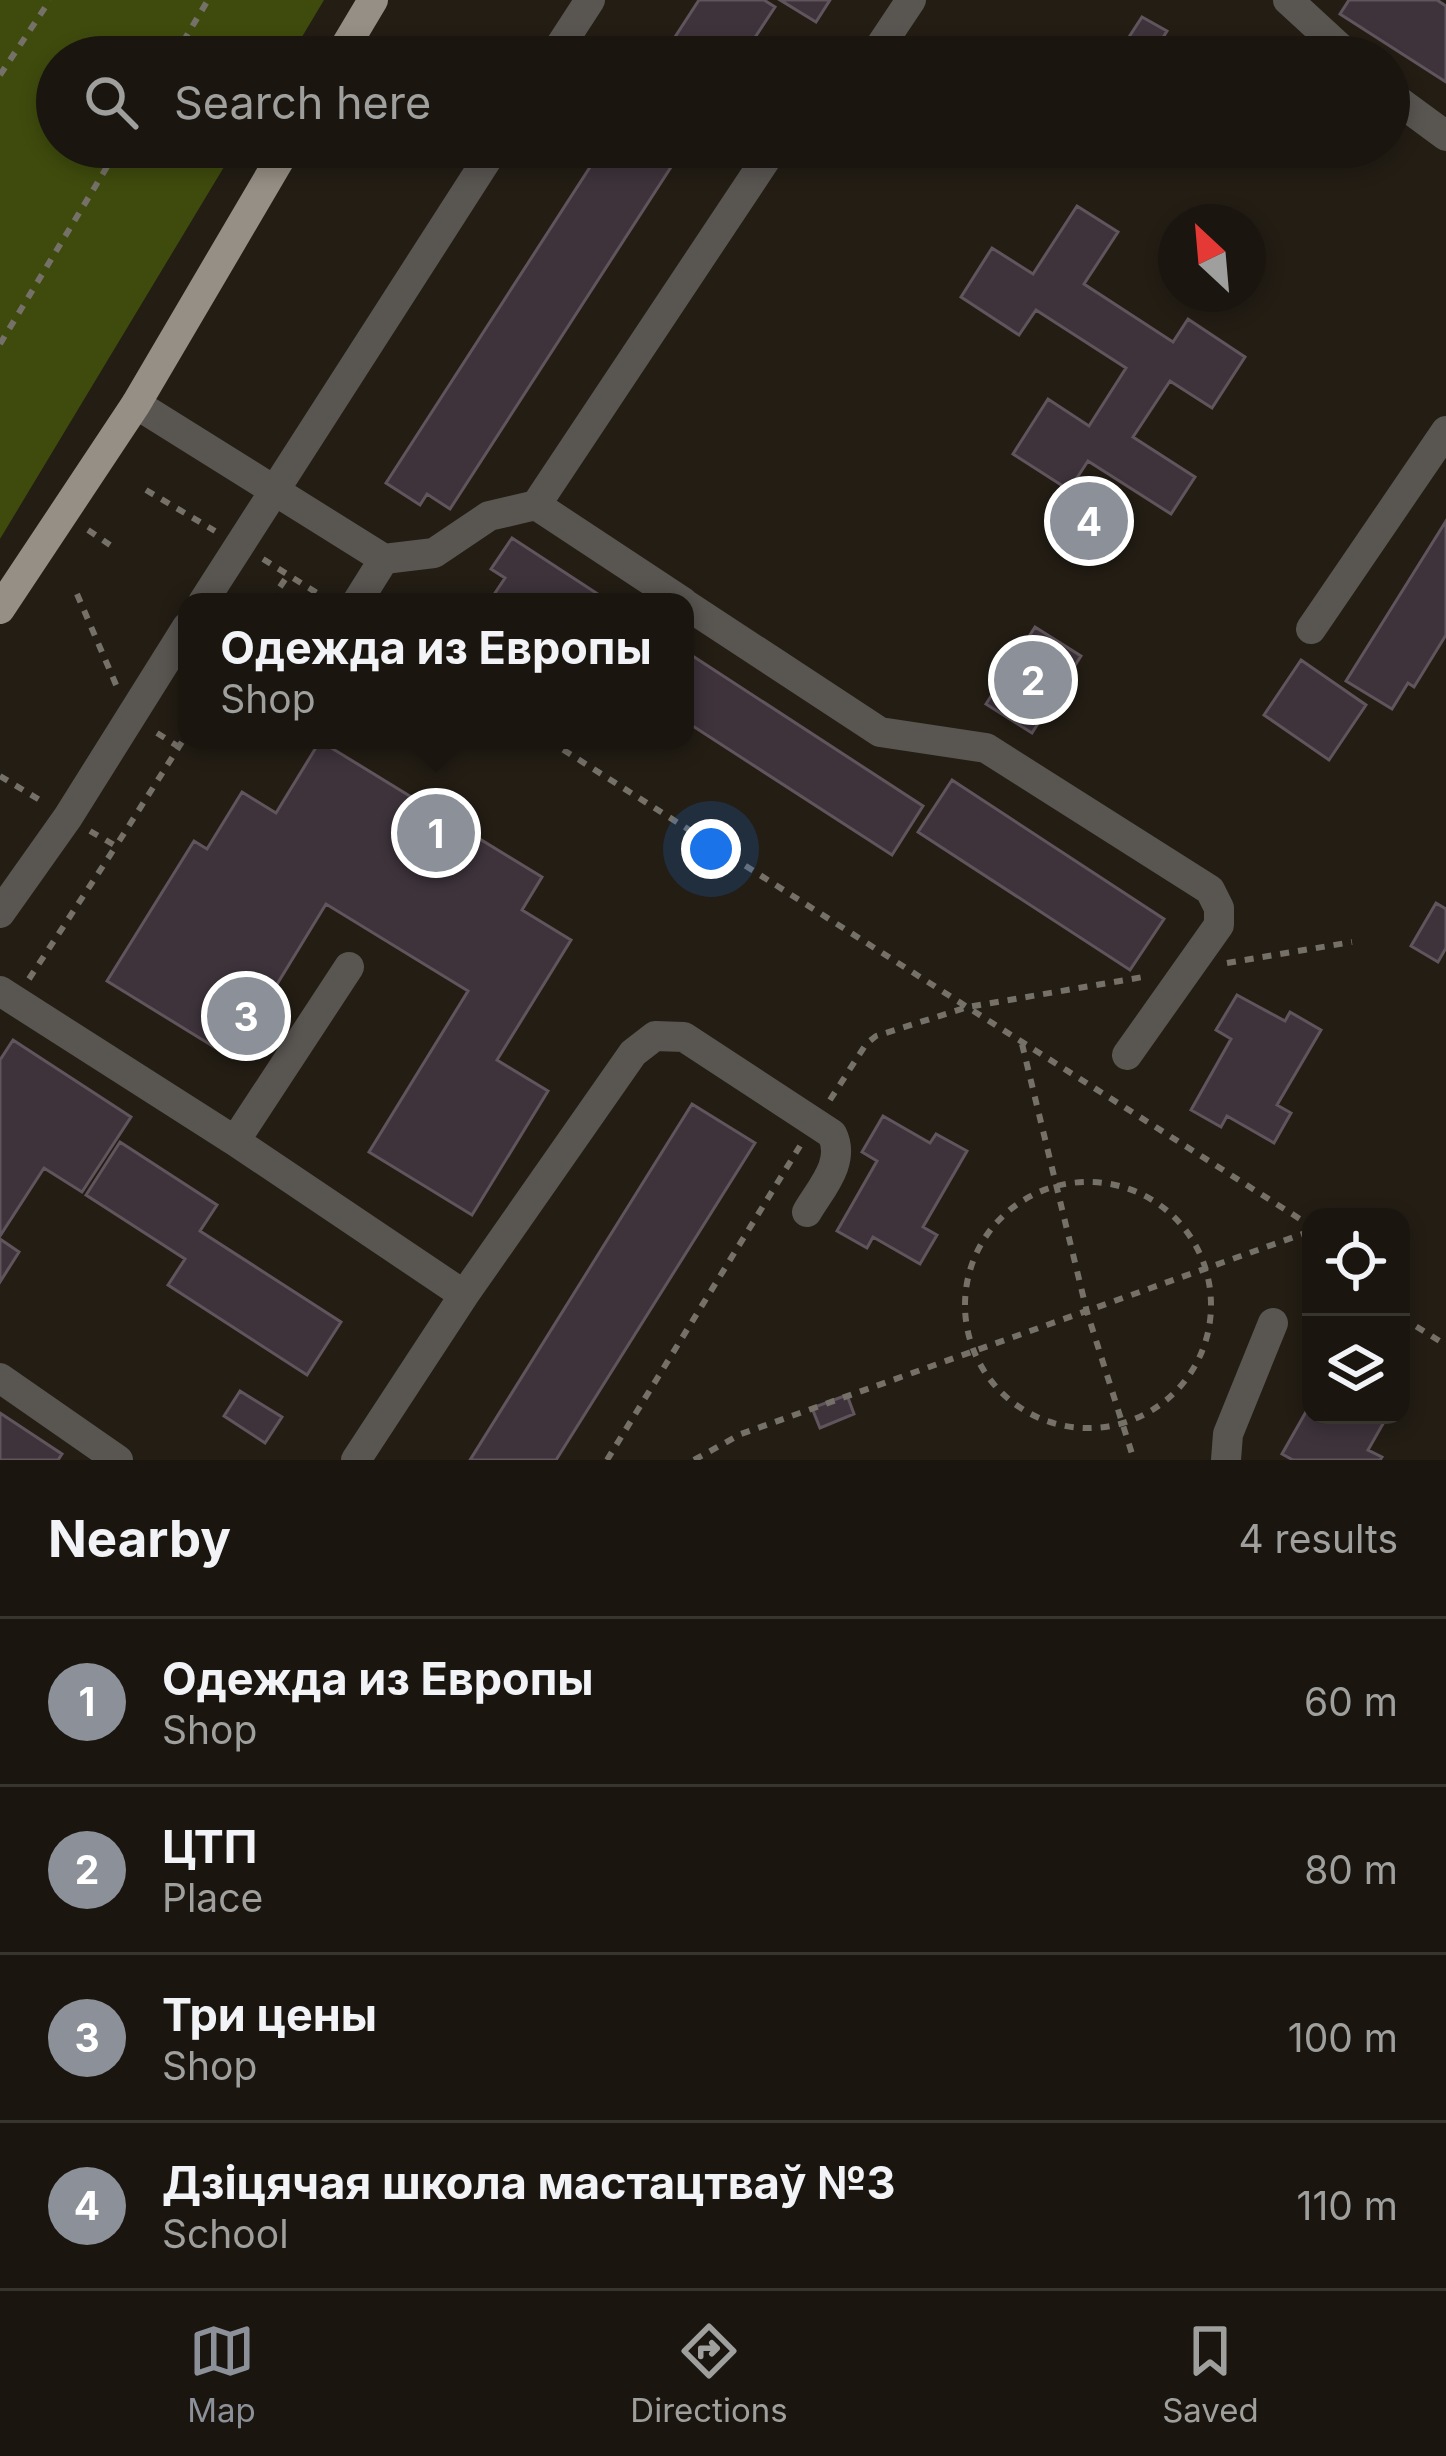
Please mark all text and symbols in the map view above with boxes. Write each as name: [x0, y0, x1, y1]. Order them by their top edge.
search box: [36, 36, 1410, 168]
icon: search: [78, 69, 144, 135]
text: Search here: [174, 75, 431, 130]
north arrow: [1158, 204, 1266, 312]
pin: 4: [1050, 476, 1128, 566]
popup: [178, 593, 694, 749]
text: Одежда из Европы: [220, 620, 652, 675]
pin: 2: [994, 635, 1072, 725]
text: Shop: [220, 675, 316, 722]
pin: 1: [397, 788, 475, 878]
your location: [681, 819, 741, 879]
pin: 3: [207, 971, 285, 1061]
map controls: [1302, 1208, 1410, 1424]
button: locate: [1302, 1208, 1410, 1316]
button: layers: [1302, 1316, 1410, 1424]
text: Nearby: [48, 1508, 231, 1569]
text: 4 results: [1238, 1515, 1398, 1562]
text: Одежда из Европы: [162, 1651, 594, 1706]
text: 1: [79, 1678, 95, 1725]
text: 60 m: [1304, 1678, 1398, 1725]
text: Shop: [162, 1706, 257, 1753]
text: ЦТП: [162, 1819, 257, 1874]
text: 2: [75, 1846, 99, 1893]
text: 80 m: [1304, 1846, 1398, 1893]
text: Place: [162, 1874, 263, 1921]
text: Три цены: [162, 1987, 377, 2042]
text: 3: [74, 2014, 100, 2061]
text: 100 m: [1288, 2014, 1398, 2061]
text: Shop: [162, 2042, 257, 2089]
text: Дзіцячая школа мастацтваў №3: [162, 2155, 896, 2210]
text: 4: [74, 2182, 100, 2229]
text: 110 m: [1297, 2182, 1398, 2229]
text: School: [162, 2210, 289, 2257]
tab: Map: [187, 2318, 256, 2430]
tab: Directions: [630, 2318, 788, 2430]
tab: Saved: [1162, 2318, 1259, 2430]

